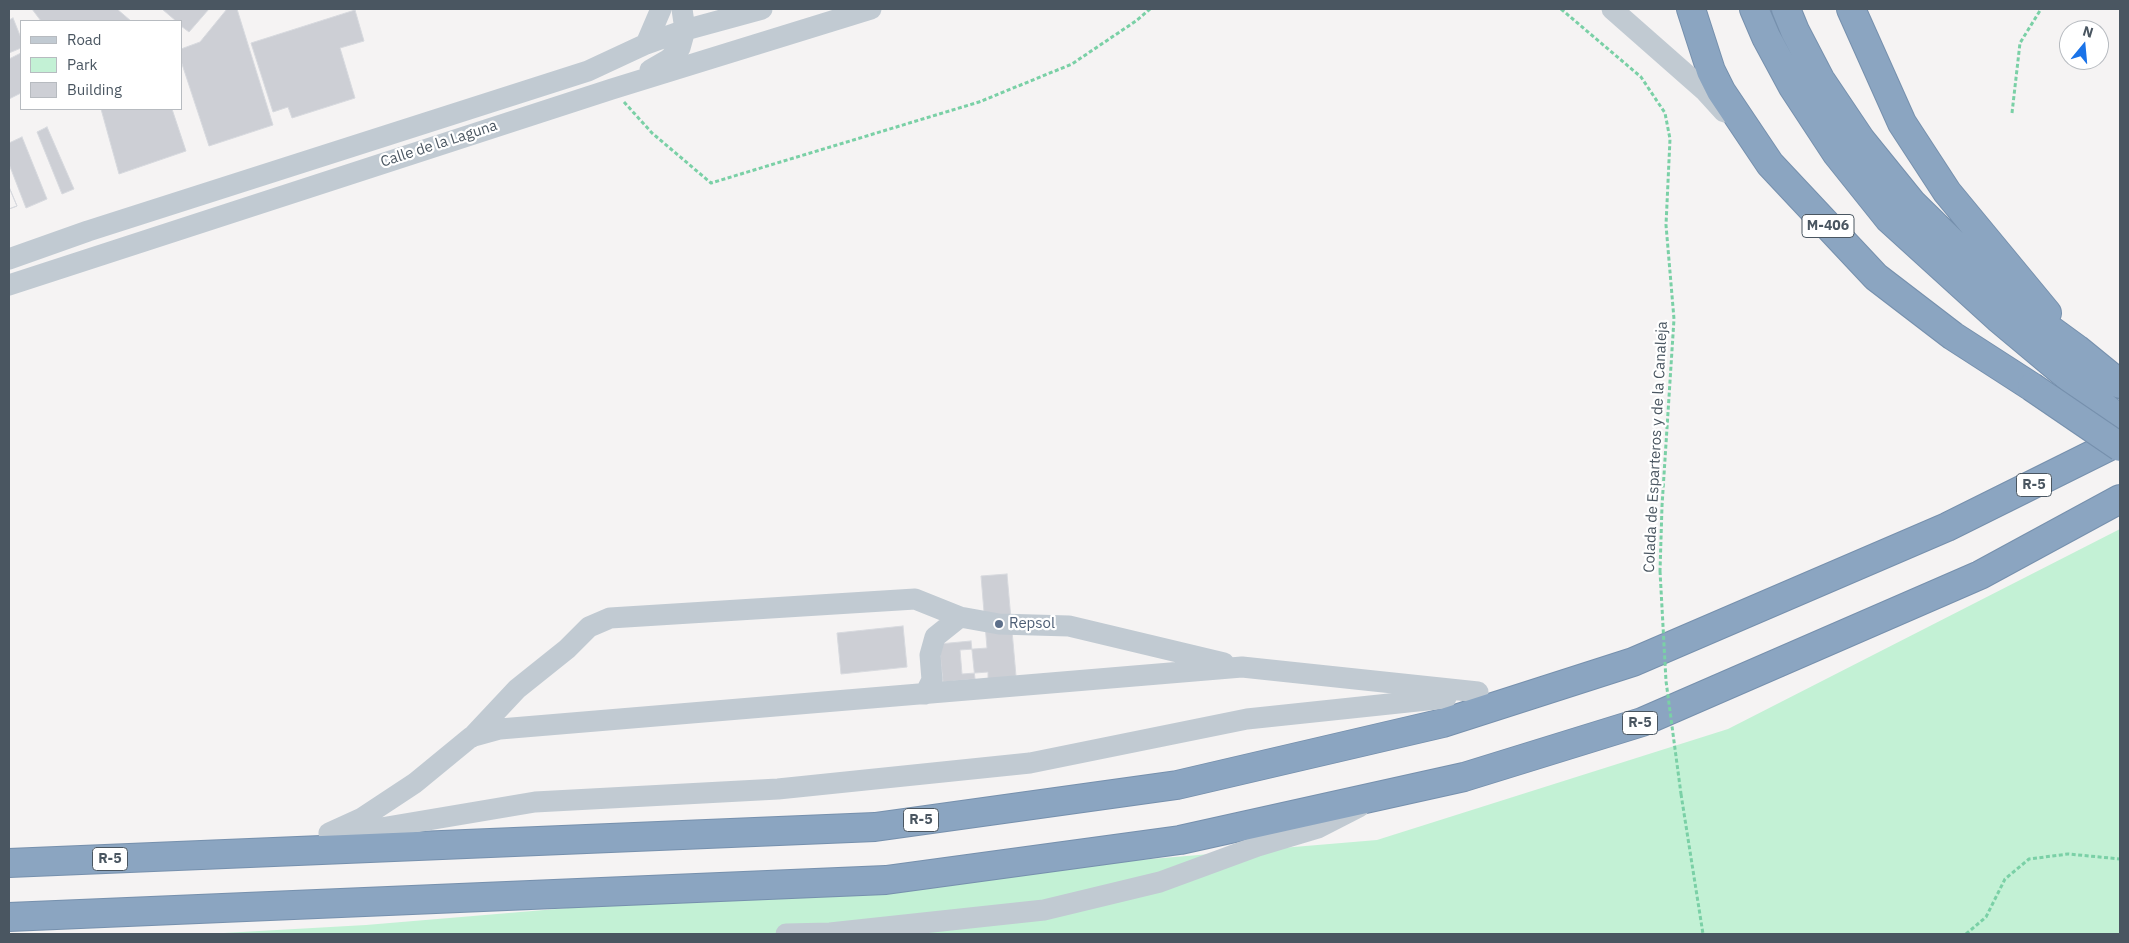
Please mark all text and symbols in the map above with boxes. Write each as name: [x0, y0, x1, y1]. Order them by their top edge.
legend: [20, 20, 182, 110]
north arrow: [2059, 20, 2109, 70]
text: N: [2081, 22, 2096, 42]
text: Road: [67, 30, 102, 49]
text: Park: [67, 55, 97, 74]
text: Building: [67, 80, 122, 99]
street label: Calle de la Laguna: [378, 117, 500, 171]
road number: M-406: [1802, 215, 1854, 238]
street label: Colada de Esparteros y de la Canaleja: [1640, 321, 1672, 573]
road number: R-5: [2016, 474, 2052, 496]
place label: Repsol: [1009, 615, 1055, 633]
marker: Repsol: [993, 618, 1005, 630]
road number: R-5: [1622, 711, 1658, 734]
road number: R-5: [904, 808, 938, 832]
road number: R-5: [92, 848, 128, 871]

